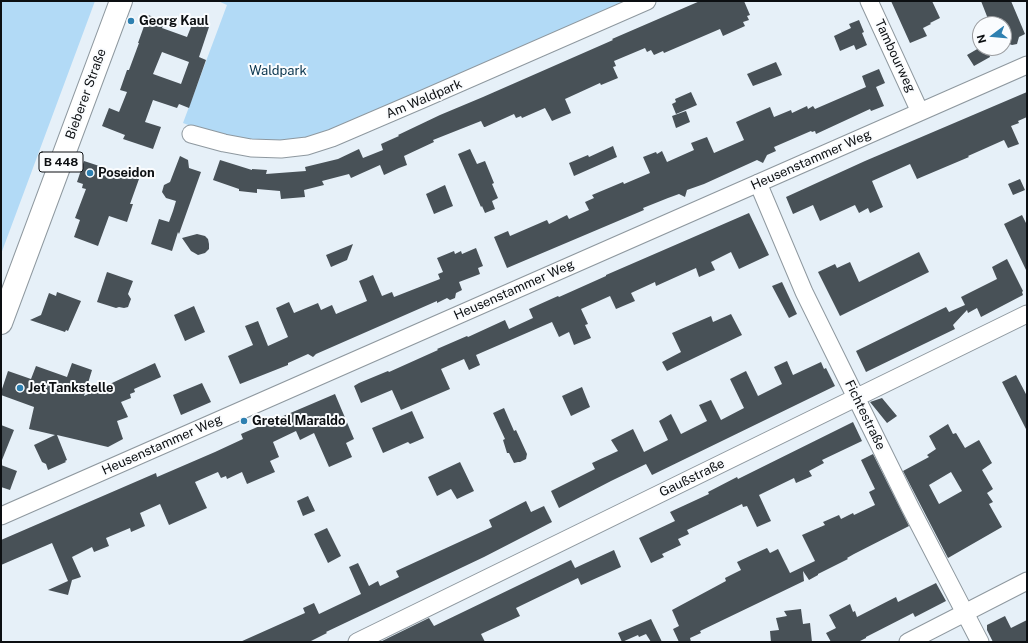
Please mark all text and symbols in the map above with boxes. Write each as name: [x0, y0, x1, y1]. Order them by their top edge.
place label: Georg Kaul: [139, 13, 209, 29]
marker: Georg Kaul: [126, 16, 136, 26]
north arrow: [972, 16, 1012, 56]
street label: Tambourweg: [871, 17, 919, 95]
text: N: [974, 33, 988, 45]
street label: Bieberer Straße: [62, 46, 110, 142]
park label: Waldpark: [249, 63, 307, 79]
street label: Am Waldpark: [384, 76, 464, 122]
street label: Heusenstammer Weg: [748, 126, 874, 194]
road number: B 448: [39, 152, 83, 172]
place label: Poseidon: [98, 165, 155, 181]
marker: Poseidon: [85, 168, 95, 178]
street label: Heusenstammer Weg: [451, 256, 577, 324]
street label: Fichtestraße: [841, 377, 889, 453]
place label: Jet Tankstelle: [28, 380, 113, 396]
marker: Jet Tankstelle: [15, 383, 25, 393]
street label: Heusenstammer Weg: [99, 411, 225, 479]
place label: Gretel Maraldo: [252, 413, 346, 429]
marker: Gretel Maraldo: [239, 416, 249, 426]
street label: Gaußstraße: [657, 456, 727, 500]

